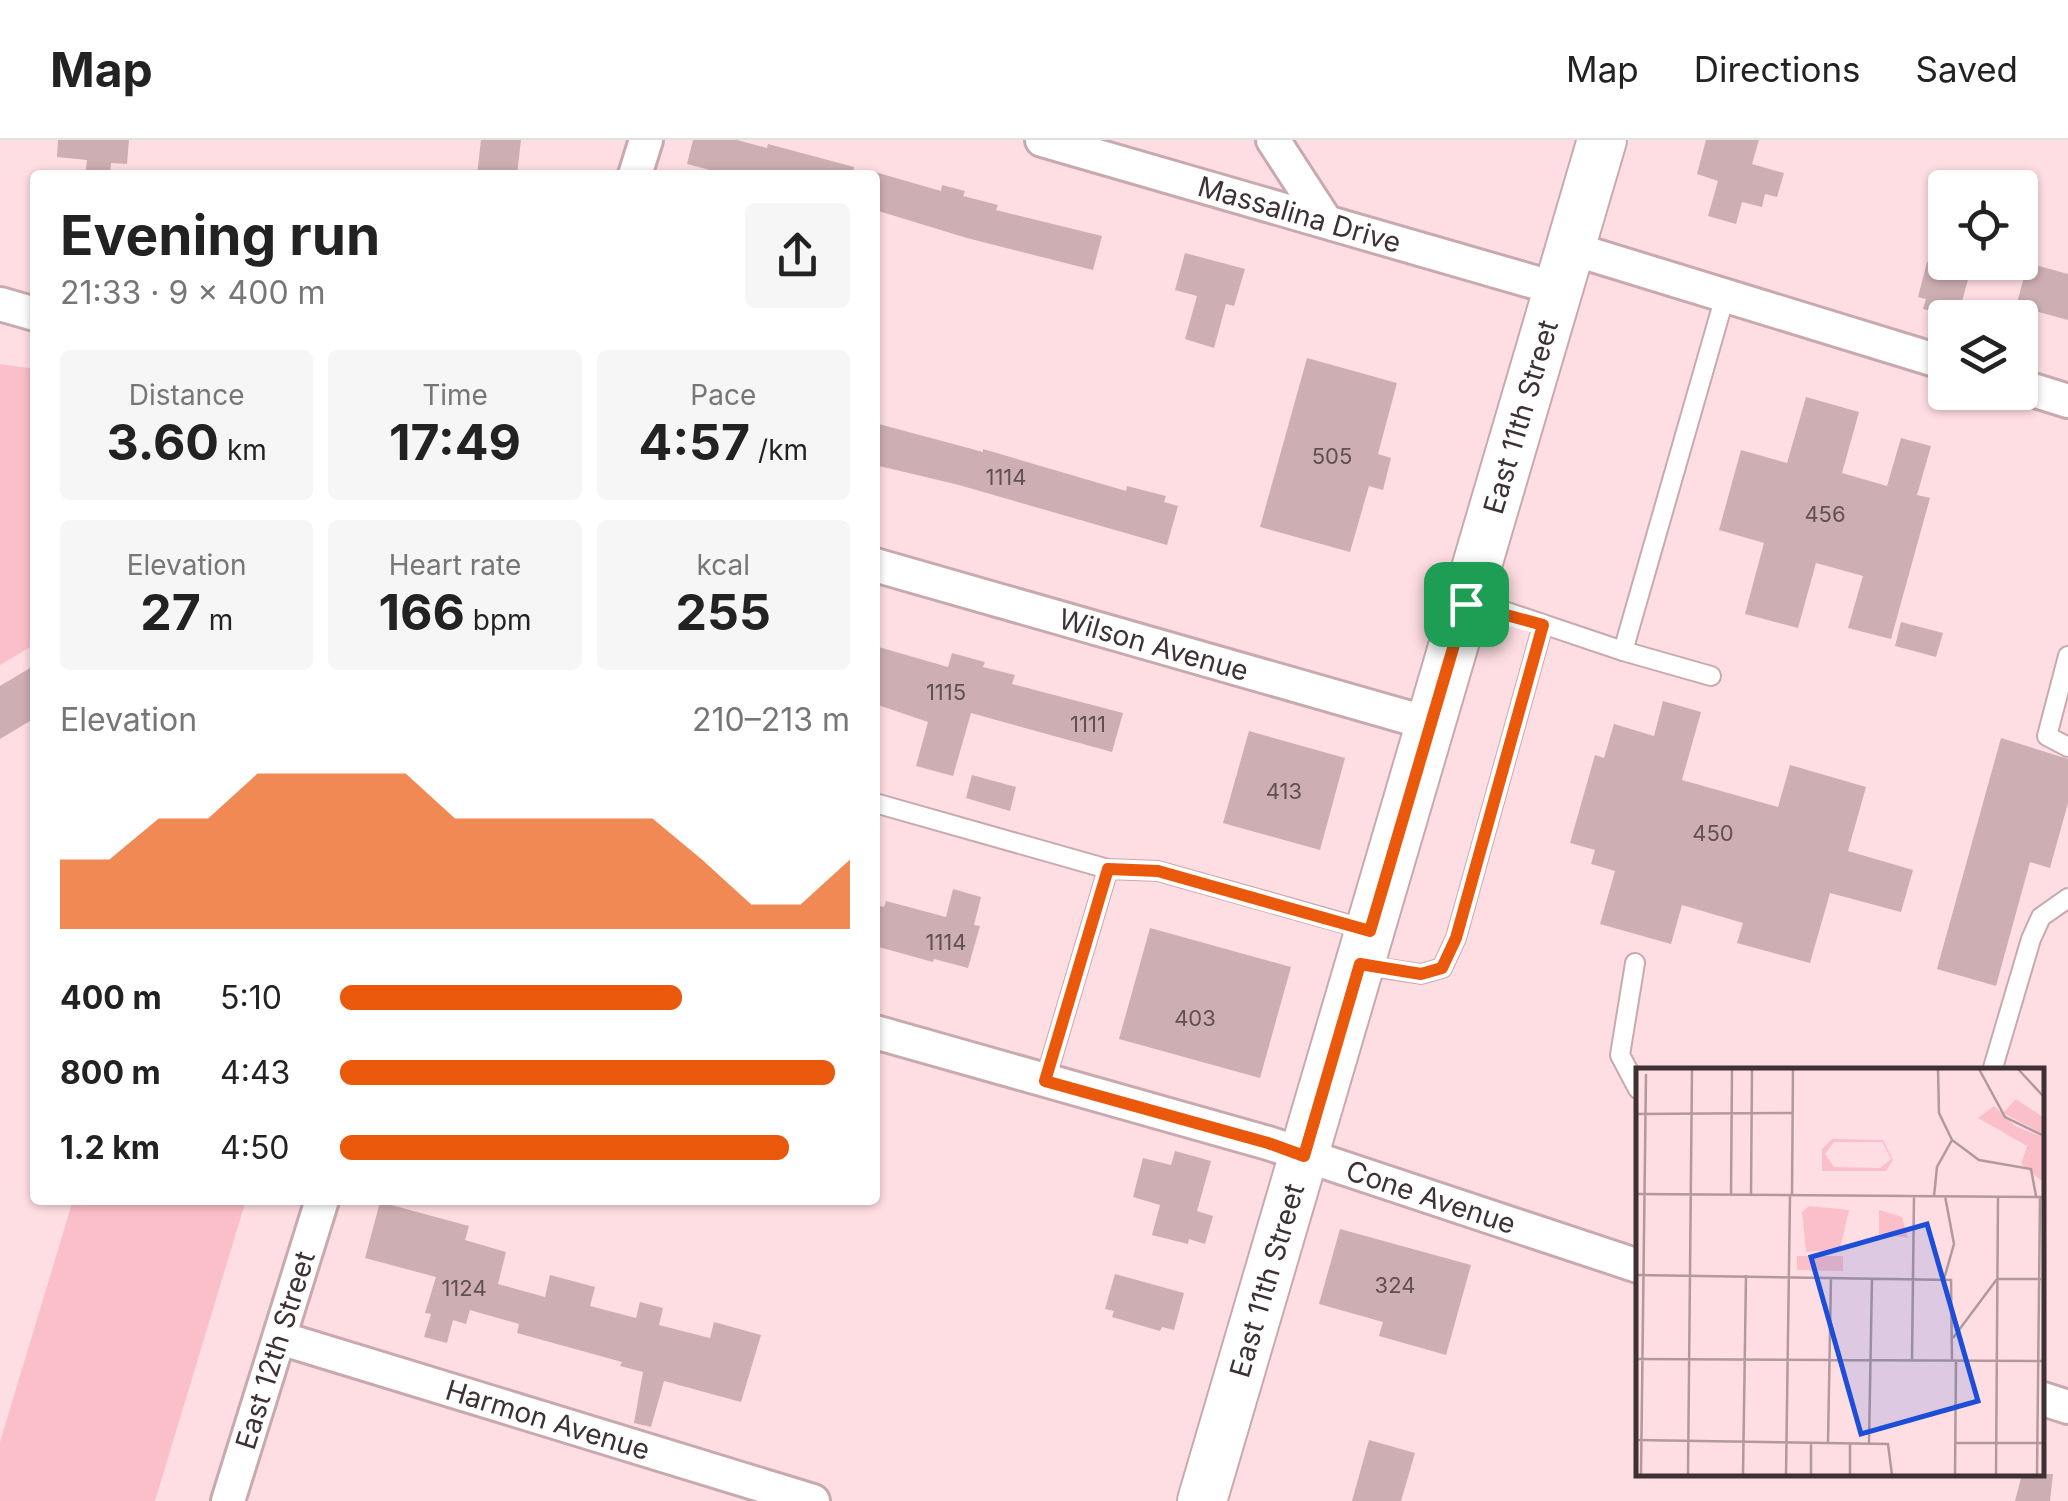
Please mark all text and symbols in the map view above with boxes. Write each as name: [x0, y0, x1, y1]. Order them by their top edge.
text: Map: [50, 40, 153, 99]
text: Map: [1566, 48, 1639, 90]
text: Directions: [1694, 48, 1861, 90]
text: Saved: [1916, 48, 2018, 90]
street label: Massalina Drive: [1194, 169, 1405, 260]
map controls: [1928, 170, 2038, 410]
button: locate: [1928, 170, 2038, 280]
text: Evening run: [60, 202, 380, 268]
button: share: [745, 203, 850, 308]
text: 21:33 · 9 × 400 m: [60, 273, 326, 312]
button: layers: [1928, 300, 2038, 410]
street label: East 11th Street: [1476, 316, 1565, 518]
text: Distance: [129, 378, 244, 412]
text: Time: [422, 378, 488, 412]
text: Pace: [690, 378, 756, 412]
text: 3.60: [106, 412, 219, 472]
text: 17:49: [389, 412, 521, 472]
text: 4:57: [639, 412, 750, 472]
text: km: [219, 433, 267, 467]
text: /km: [750, 433, 808, 467]
house number: 505: [1312, 443, 1352, 469]
house number: 1114: [985, 464, 1027, 490]
house number: 456: [1804, 501, 1846, 527]
text: Elevation: [127, 548, 247, 582]
text: Heart rate: [389, 548, 521, 582]
text: kcal: [697, 548, 750, 582]
pin: [1424, 562, 1509, 647]
icon: arrive: [1439, 577, 1494, 632]
text: 27: [140, 582, 201, 642]
text: 166: [378, 582, 465, 642]
text: 255: [676, 582, 771, 642]
street label: Wilson Avenue: [1055, 602, 1253, 688]
text: m: [201, 603, 233, 637]
text: bpm: [465, 603, 532, 637]
house number: 1115: [926, 679, 966, 705]
text: Elevation: [60, 700, 197, 739]
text: 210–213 m: [692, 700, 850, 739]
house number: 1111: [1070, 711, 1106, 737]
house number: 413: [1266, 778, 1302, 804]
house number: 450: [1692, 820, 1734, 846]
house number: 1114: [925, 929, 967, 955]
text: 400 m: [60, 978, 162, 1017]
text: 5:10: [220, 978, 282, 1017]
house number: 403: [1174, 1005, 1216, 1031]
text: 800 m: [60, 1053, 161, 1092]
text: 4:43: [220, 1053, 290, 1092]
inset map: [1636, 1068, 2043, 1476]
text: 1.2 km: [60, 1128, 160, 1167]
text: 4:50: [220, 1128, 290, 1167]
street label: Cone Avenue: [1342, 1153, 1520, 1241]
street label: East 11th Street: [1222, 1179, 1311, 1381]
street label: East 12th Street: [228, 1247, 322, 1453]
house number: 324: [1375, 1272, 1415, 1298]
house number: 1124: [441, 1275, 487, 1301]
street label: Harmon Avenue: [442, 1373, 654, 1467]

